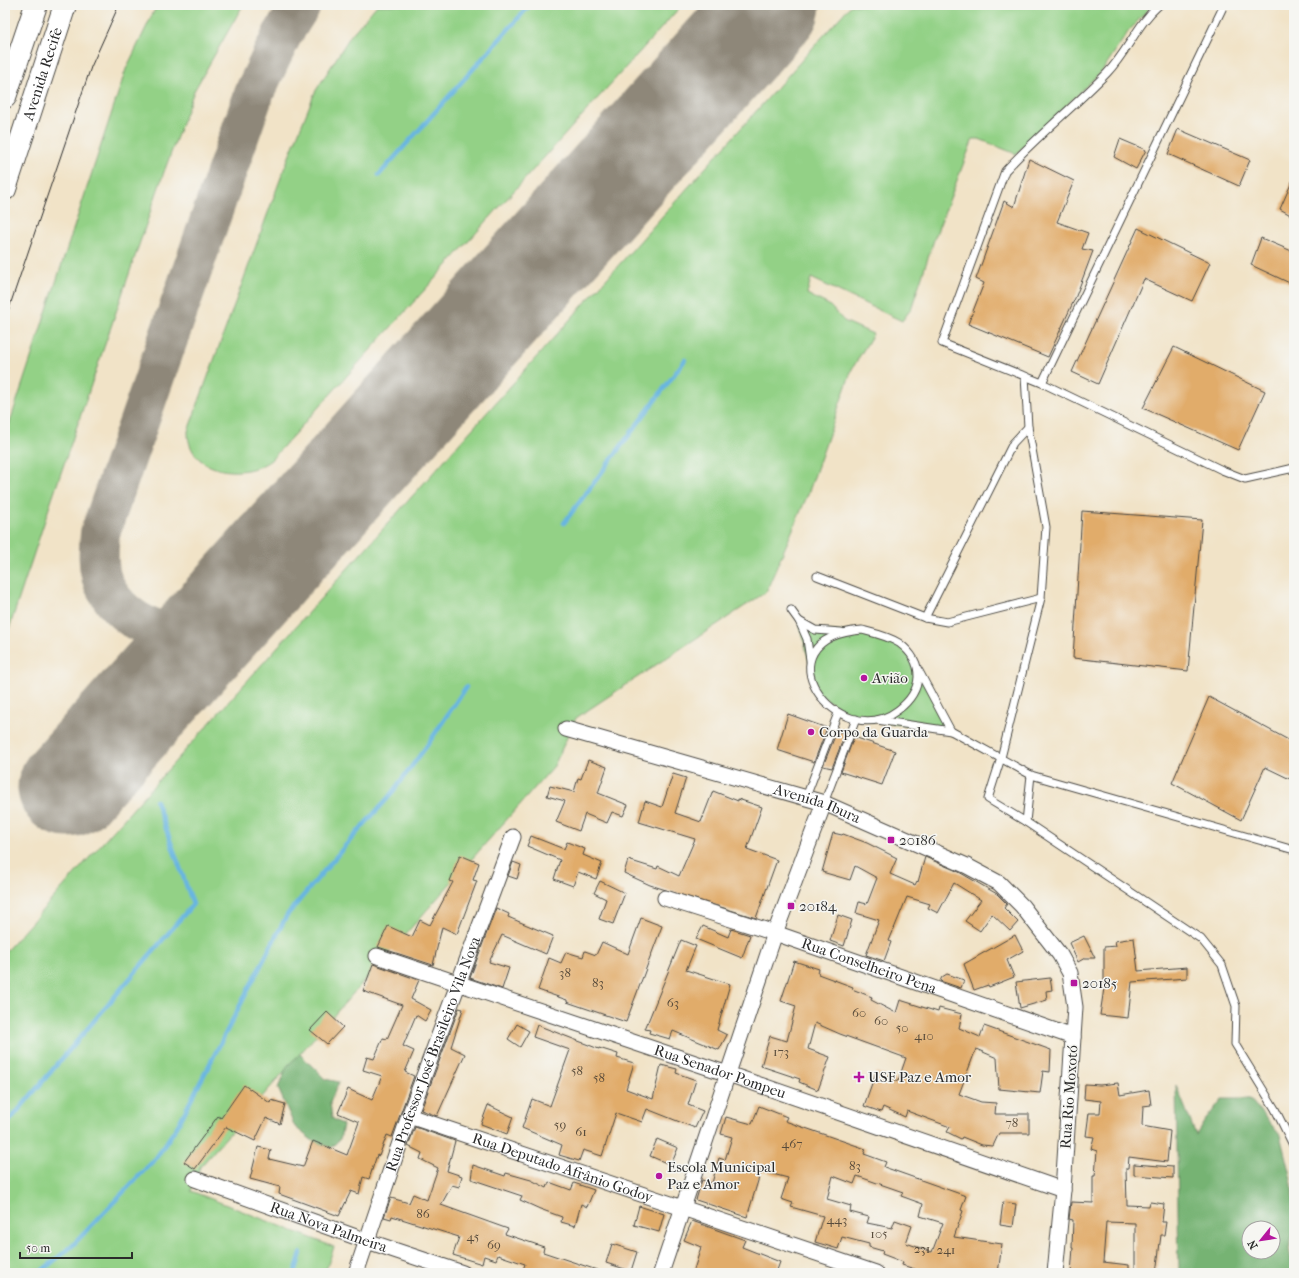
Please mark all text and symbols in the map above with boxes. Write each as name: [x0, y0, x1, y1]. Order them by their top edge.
street label: Avenida Recife: [19, 25, 66, 124]
place label: Avião: [871, 669, 908, 687]
marker: Avião: [859, 673, 869, 683]
place label: Corpo da Guarda: [819, 723, 929, 741]
marker: Corpo da Guarda: [806, 727, 816, 737]
street label: Avenida Ibura: [771, 780, 864, 827]
place label: 20186: [899, 831, 937, 849]
marker: 20186: [886, 835, 896, 845]
place label: 20184: [799, 897, 838, 915]
marker: 20184: [786, 901, 796, 911]
street label: Rua Professor José Brasileiro Vila Nova: [382, 933, 484, 1174]
street label: Rua Conselheiro Pena: [799, 934, 940, 998]
house number: 38: [559, 965, 571, 980]
place label: 20185: [1082, 974, 1117, 992]
house number: 83: [592, 975, 604, 990]
marker: 20185: [1069, 978, 1079, 988]
house number: 63: [667, 995, 679, 1010]
house number: 60: [852, 1005, 866, 1020]
house number: 60: [874, 1013, 888, 1028]
house number: 50: [896, 1020, 908, 1035]
house number: 410: [914, 1028, 934, 1043]
street label: Rua Senador Pompeu: [652, 1041, 789, 1103]
house number: 173: [773, 1044, 789, 1059]
street label: Rua Rio Moxotó: [1056, 1044, 1082, 1150]
house number: 58: [571, 1063, 583, 1078]
place label: USF Paz e Amor: [868, 1068, 972, 1086]
house number: 58: [593, 1070, 605, 1085]
marker: USF Paz e Amor: [853, 1071, 865, 1083]
house number: 78: [1006, 1115, 1018, 1130]
house number: 59: [554, 1117, 566, 1132]
house number: 61: [575, 1124, 587, 1139]
street label: Rua Deputado Afrânio Godoy: [470, 1129, 656, 1207]
house number: 467: [782, 1136, 802, 1151]
place label: Escola Municipal Paz e Amor: [667, 1158, 775, 1193]
house number: 83: [849, 1158, 861, 1173]
marker: Escola Municipal Paz e Amor: [654, 1171, 664, 1181]
street label: Rua Nova Palmeira: [268, 1198, 390, 1256]
house number: 86: [416, 1206, 431, 1221]
house number: 443: [827, 1212, 847, 1227]
north arrow: [1241, 1220, 1281, 1260]
house number: 105: [870, 1226, 888, 1241]
house number: 45: [467, 1229, 480, 1244]
scale bar: [20, 1234, 132, 1260]
house number: 69: [487, 1237, 501, 1252]
text: N: [1245, 1237, 1260, 1252]
text: 50 m: [26, 1241, 50, 1255]
house number: 231: [914, 1241, 930, 1256]
house number: 241: [937, 1242, 956, 1257]

